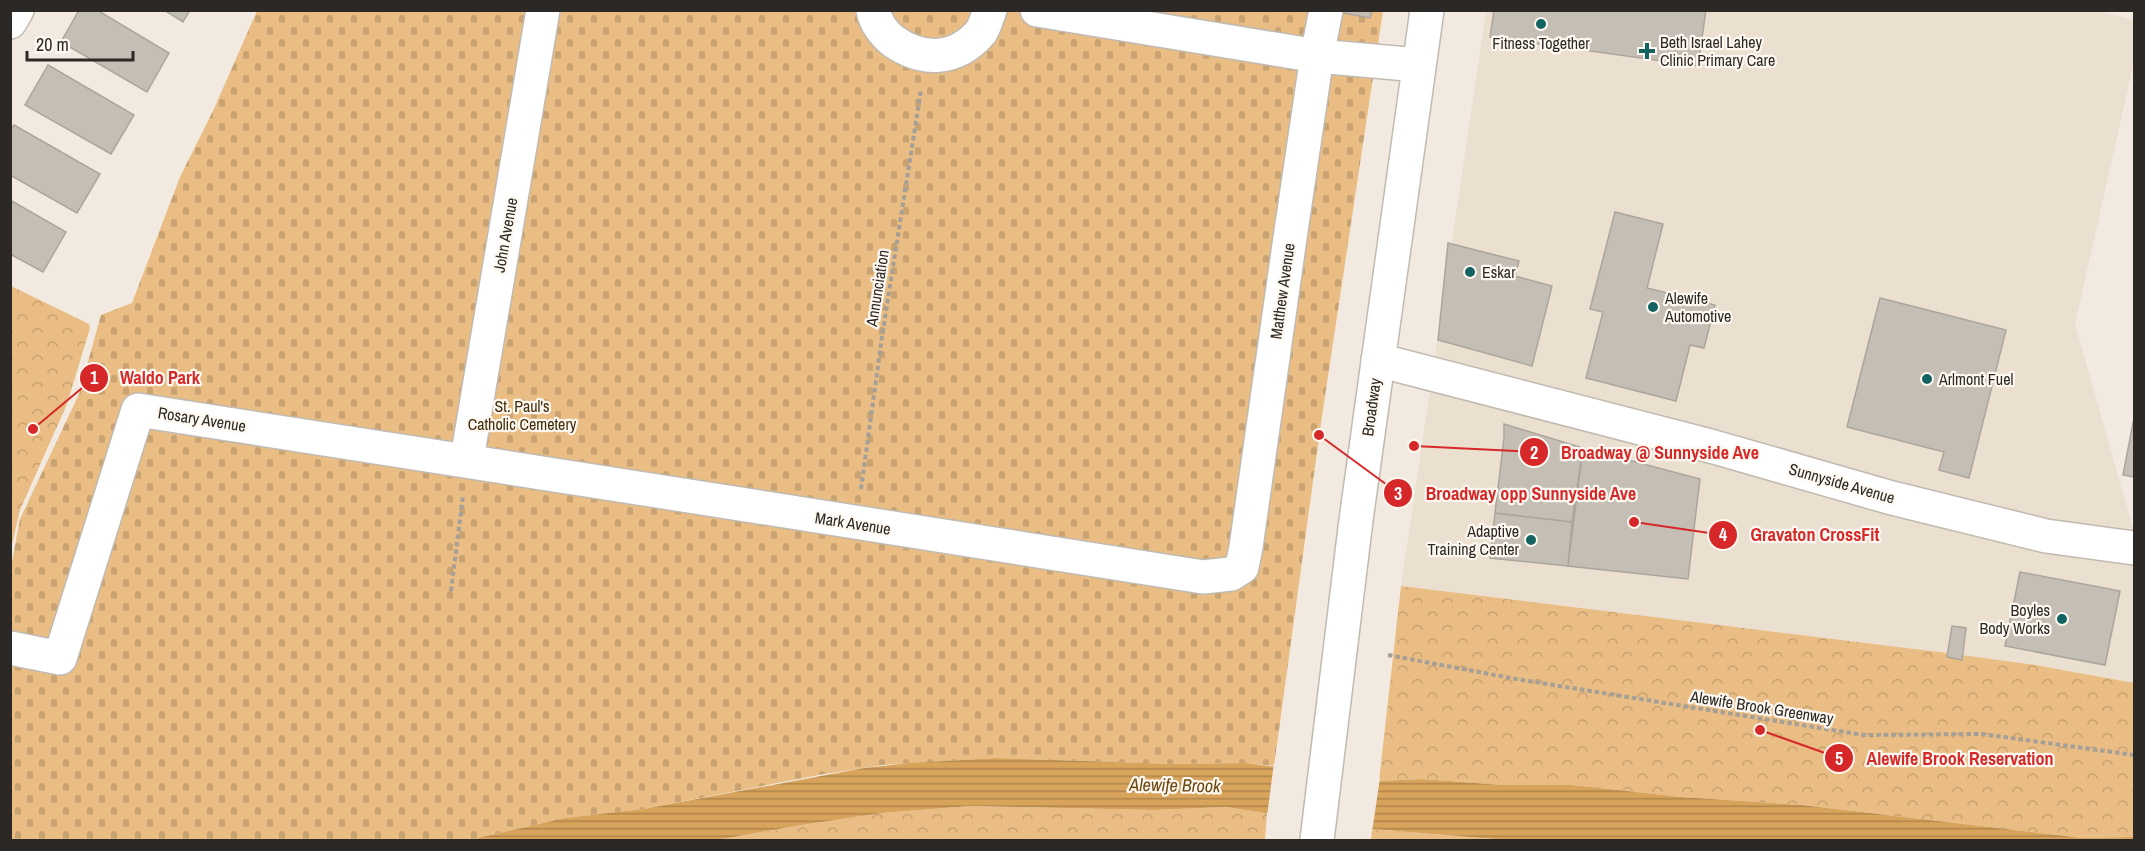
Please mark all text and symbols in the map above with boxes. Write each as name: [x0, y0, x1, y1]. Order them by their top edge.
marker: Fitness Together: [1534, 17, 1548, 31]
scale bar: [27, 24, 134, 62]
place label: Beth Israel Lahey Clinic Primary Care: [1660, 31, 1775, 71]
text: 20 m: [36, 32, 69, 57]
place label: Fitness Together: [1492, 32, 1590, 54]
marker: Beth Israel Lahey Clinic Primary Care: [1638, 42, 1656, 60]
street label: John Avenue: [488, 196, 522, 274]
street label: Matthew Avenue: [1264, 242, 1300, 340]
street label: Annunciation: [860, 248, 894, 329]
place label: Eskar: [1482, 261, 1516, 283]
marker: Eskar: [1463, 265, 1477, 279]
place label: Alewife Automotive: [1664, 287, 1731, 327]
marker: Alewife Automotive: [1646, 300, 1660, 314]
callout: Waldo Park: [79, 360, 212, 396]
text: 1: [90, 365, 99, 390]
text: Waldo Park: [120, 365, 201, 390]
place label: Arlmont Fuel: [1938, 368, 2013, 390]
marker: Arlmont Fuel: [1920, 372, 1934, 386]
street label: Broadway: [1356, 376, 1386, 437]
park label: St. Paul's Catholic Cemetery: [468, 395, 577, 435]
street label: Rosary Avenue: [156, 401, 248, 437]
callout: Broadway @ Sunnyside Ave: [1519, 434, 1771, 470]
text: 2: [1530, 440, 1538, 465]
text: Broadway @ Sunnyside Ave: [1561, 440, 1759, 465]
street label: Sunnyside Avenue: [1786, 457, 1898, 509]
callout: Broadway opp Sunnyside Ave: [1383, 475, 1648, 511]
text: 3: [1394, 481, 1402, 506]
text: Broadway opp Sunnyside Ave: [1426, 481, 1636, 506]
street label: Mark Avenue: [814, 506, 892, 540]
callout: Gravaton CrossFit: [1708, 517, 1891, 553]
place label: Adaptive Training Center: [1428, 520, 1520, 560]
text: 4: [1719, 522, 1728, 547]
text: Gravaton CrossFit: [1751, 522, 1879, 547]
marker: Adaptive Training Center: [1524, 533, 1538, 547]
place label: Boyles Body Works: [1980, 599, 2050, 639]
marker: Boyles Body Works: [2055, 612, 2069, 626]
street label: Alewife Brook Greenway: [1688, 685, 1835, 729]
callout: Alewife Brook Reservation: [1824, 740, 2065, 776]
text: 5: [1835, 746, 1843, 771]
text: Alewife Brook Reservation: [1866, 746, 2054, 771]
water label: Alewife Brook: [1128, 772, 1221, 798]

